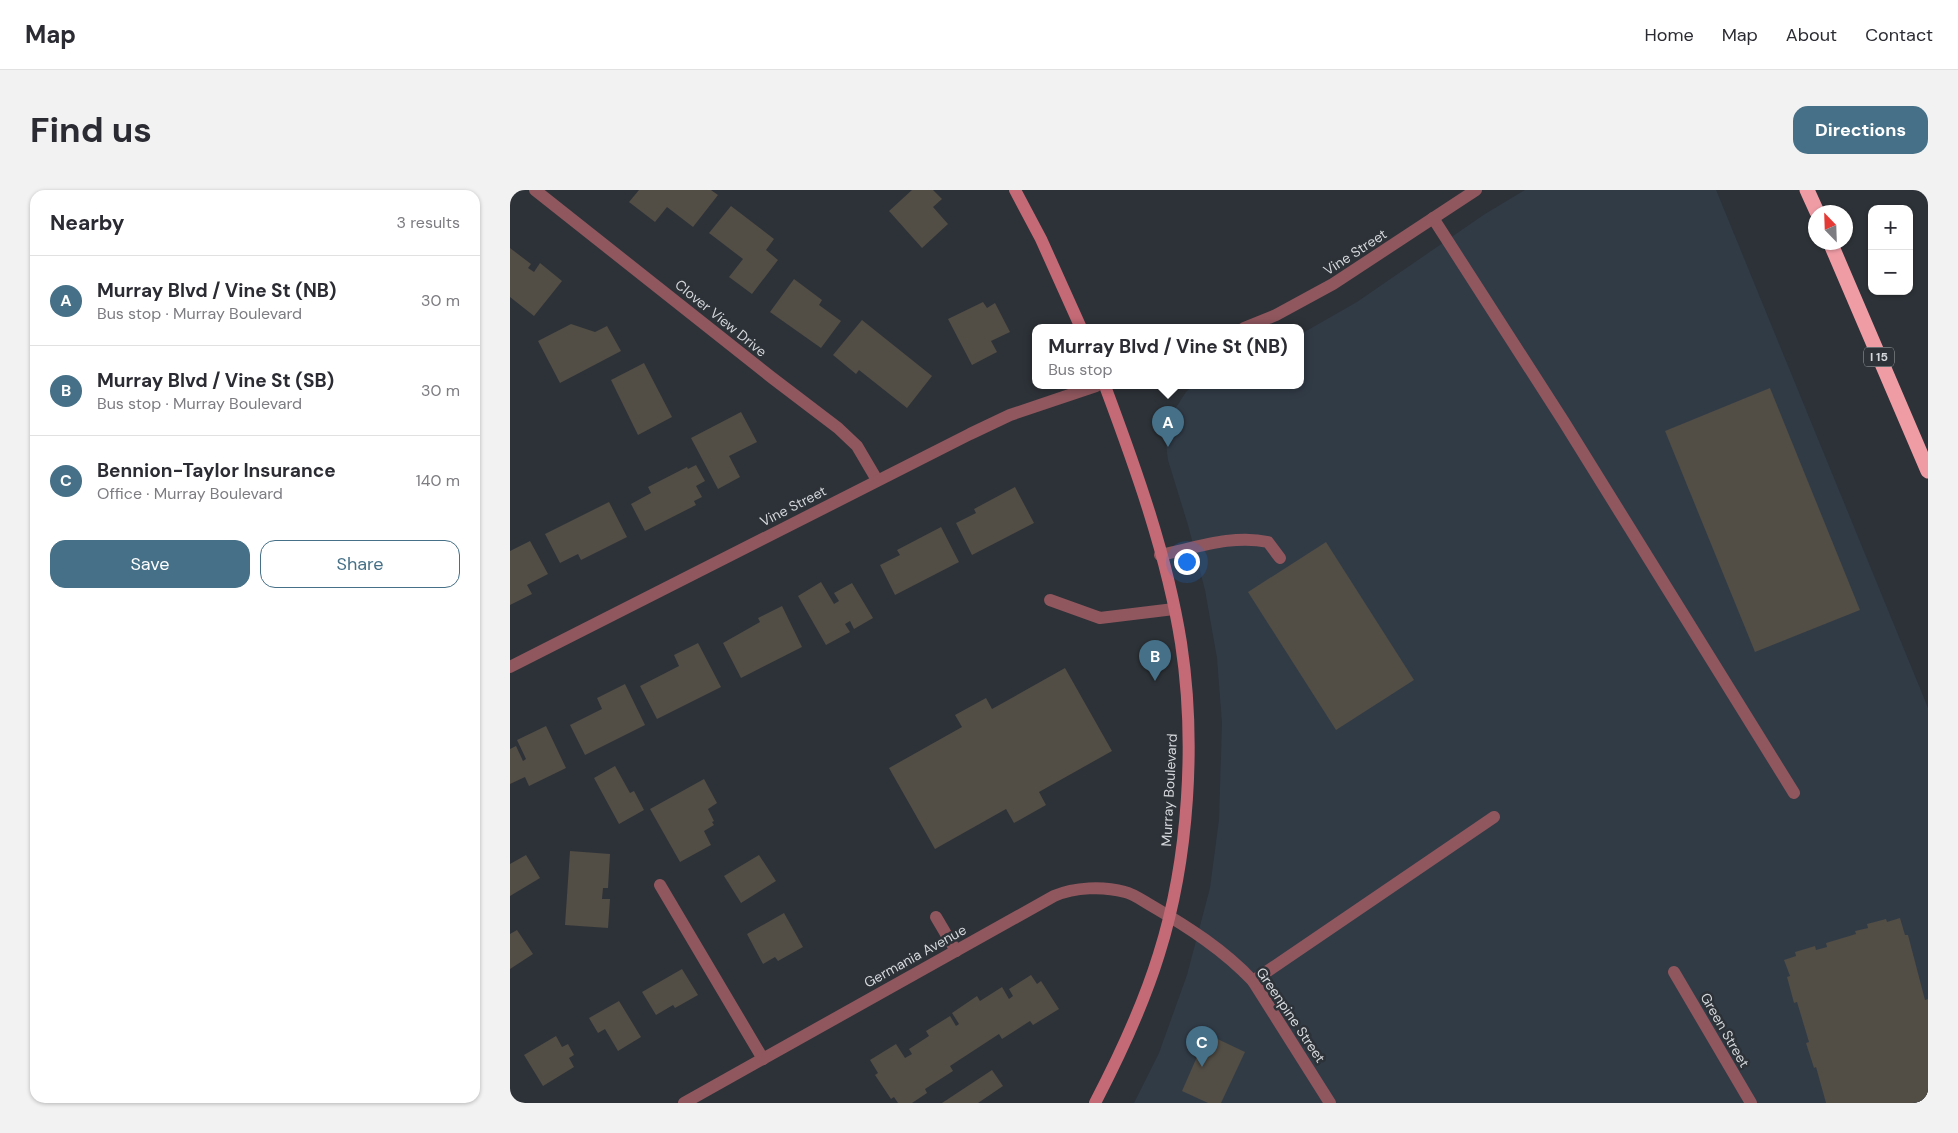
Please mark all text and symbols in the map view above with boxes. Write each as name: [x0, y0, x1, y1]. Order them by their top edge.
text: Map: [25, 19, 76, 50]
text: Home: [1644, 23, 1694, 47]
text: Map: [1722, 23, 1758, 47]
text: About: [1786, 23, 1837, 47]
text: Contact: [1865, 23, 1933, 47]
button: Directions: [1793, 106, 1928, 154]
text: Find us: [30, 107, 152, 153]
north arrow: [1808, 205, 1853, 250]
map controls: [1868, 205, 1913, 295]
button: +: [1868, 205, 1913, 250]
text: Nearby: [50, 209, 124, 237]
text: 3 results: [397, 212, 460, 233]
street label: Vine Street: [1320, 225, 1390, 279]
button: −: [1868, 250, 1913, 295]
street label: Clover View Drive: [671, 275, 771, 361]
text: Murray Blvd / Vine St (NB): [97, 278, 337, 303]
text: A: [60, 290, 72, 311]
text: 30 m: [421, 290, 460, 311]
text: Bus stop · Murray Boulevard: [97, 303, 302, 324]
popup: [1032, 324, 1304, 389]
text: Murray Blvd / Vine St (NB): [1048, 334, 1288, 359]
road number: I 15: [1864, 348, 1894, 366]
text: Bus stop: [1048, 359, 1113, 380]
text: Murray Blvd / Vine St (SB): [97, 368, 334, 393]
text: B: [61, 380, 71, 401]
text: 30 m: [421, 380, 460, 401]
text: Bus stop · Murray Boulevard: [97, 393, 302, 414]
pin: A: [1152, 406, 1184, 447]
text: Bennion-Taylor Insurance: [97, 458, 336, 483]
text: C: [60, 470, 72, 491]
text: 140 m: [416, 470, 460, 491]
street label: Vine Street: [757, 482, 829, 530]
text: Office · Murray Boulevard: [97, 483, 283, 504]
button: Save: [50, 540, 250, 588]
button: Share: [260, 540, 460, 588]
your location: [1174, 549, 1200, 575]
pin: B: [1139, 640, 1171, 681]
street label: Murray Boulevard: [1157, 733, 1181, 847]
street label: Germania Avenue: [861, 920, 969, 992]
street label: Greenpine Street: [1253, 964, 1329, 1066]
street label: Green Street: [1696, 990, 1754, 1070]
pin: C: [1186, 1026, 1218, 1067]

